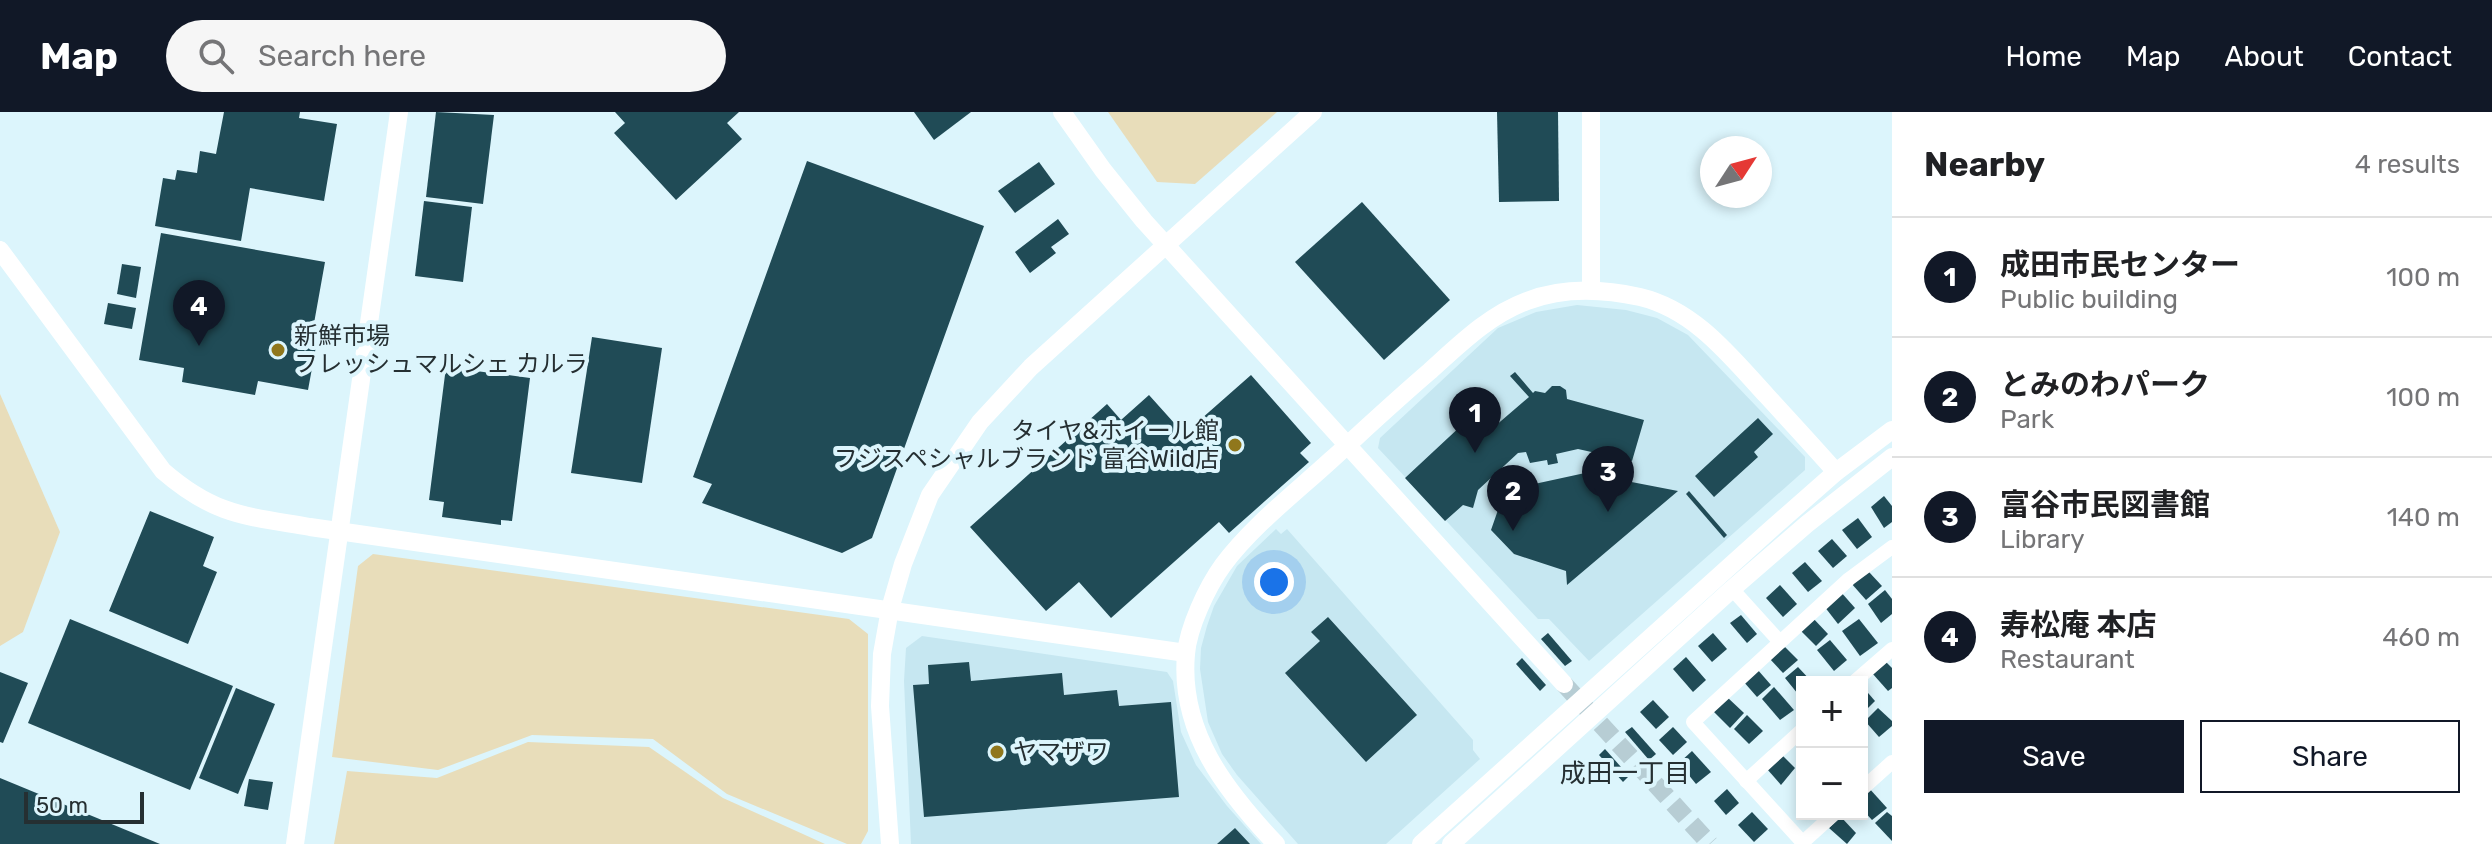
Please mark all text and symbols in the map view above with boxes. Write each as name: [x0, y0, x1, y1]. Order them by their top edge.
search box: [166, 20, 726, 92]
text: Map: [40, 33, 118, 79]
icon: search: [194, 34, 238, 78]
text: Search here: [258, 38, 426, 74]
text: Home: [2005, 40, 2082, 73]
text: Map: [2126, 40, 2180, 73]
text: About: [2224, 40, 2304, 73]
text: Contact: [2348, 40, 2452, 73]
north arrow: [1700, 136, 1772, 208]
text: Nearby: [1924, 144, 2045, 185]
text: 4 results: [2355, 149, 2460, 180]
text: 成田市民センター: [2000, 247, 2240, 283]
text: 1: [1944, 262, 1956, 293]
text: 100 m: [2386, 262, 2460, 293]
pin: 4: [173, 280, 225, 346]
text: Public building: [2000, 284, 2178, 315]
place label: 新鮮市場 フレッシュマルシェ カルラ: [294, 322, 588, 378]
marker: 新鮮市場 フレッシュマルシェ カルラ: [269, 341, 287, 359]
text: とみのわパーク: [2000, 367, 2210, 403]
text: 2: [1942, 382, 1958, 413]
text: 100 m: [2386, 382, 2460, 413]
pin: 1: [1449, 387, 1501, 453]
text: Park: [2000, 404, 2054, 435]
place label: タイヤ&ホイール館 フジスペシャルブランド 富谷Wild店: [834, 417, 1219, 473]
marker: タイヤ&ホイール館 フジスペシャルブランド 富谷Wild店: [1226, 436, 1244, 454]
pin: 3: [1582, 446, 1634, 512]
pin: 2: [1487, 465, 1539, 531]
text: 富谷市民図書館: [2000, 487, 2210, 523]
text: 3: [1941, 502, 1959, 533]
text: 140 m: [2387, 502, 2460, 533]
text: Library: [2000, 524, 2085, 555]
your location: [1254, 562, 1294, 602]
text: 寿松庵 本店: [2000, 607, 2156, 643]
text: 4: [1941, 622, 1959, 653]
text: 460 m: [2382, 622, 2460, 653]
text: Restaurant: [2000, 644, 2135, 675]
map controls: [1796, 676, 1868, 820]
button: +: [1796, 676, 1868, 748]
button: Save: [1924, 720, 2184, 793]
button: Share: [2200, 720, 2460, 793]
place label: ヤマザワ: [1013, 738, 1109, 766]
marker: ヤマザワ: [988, 743, 1006, 761]
button: −: [1796, 748, 1868, 820]
district label: 成田一丁目: [1560, 758, 1690, 789]
scale bar: [24, 788, 144, 824]
text: 50 m: [36, 792, 88, 819]

